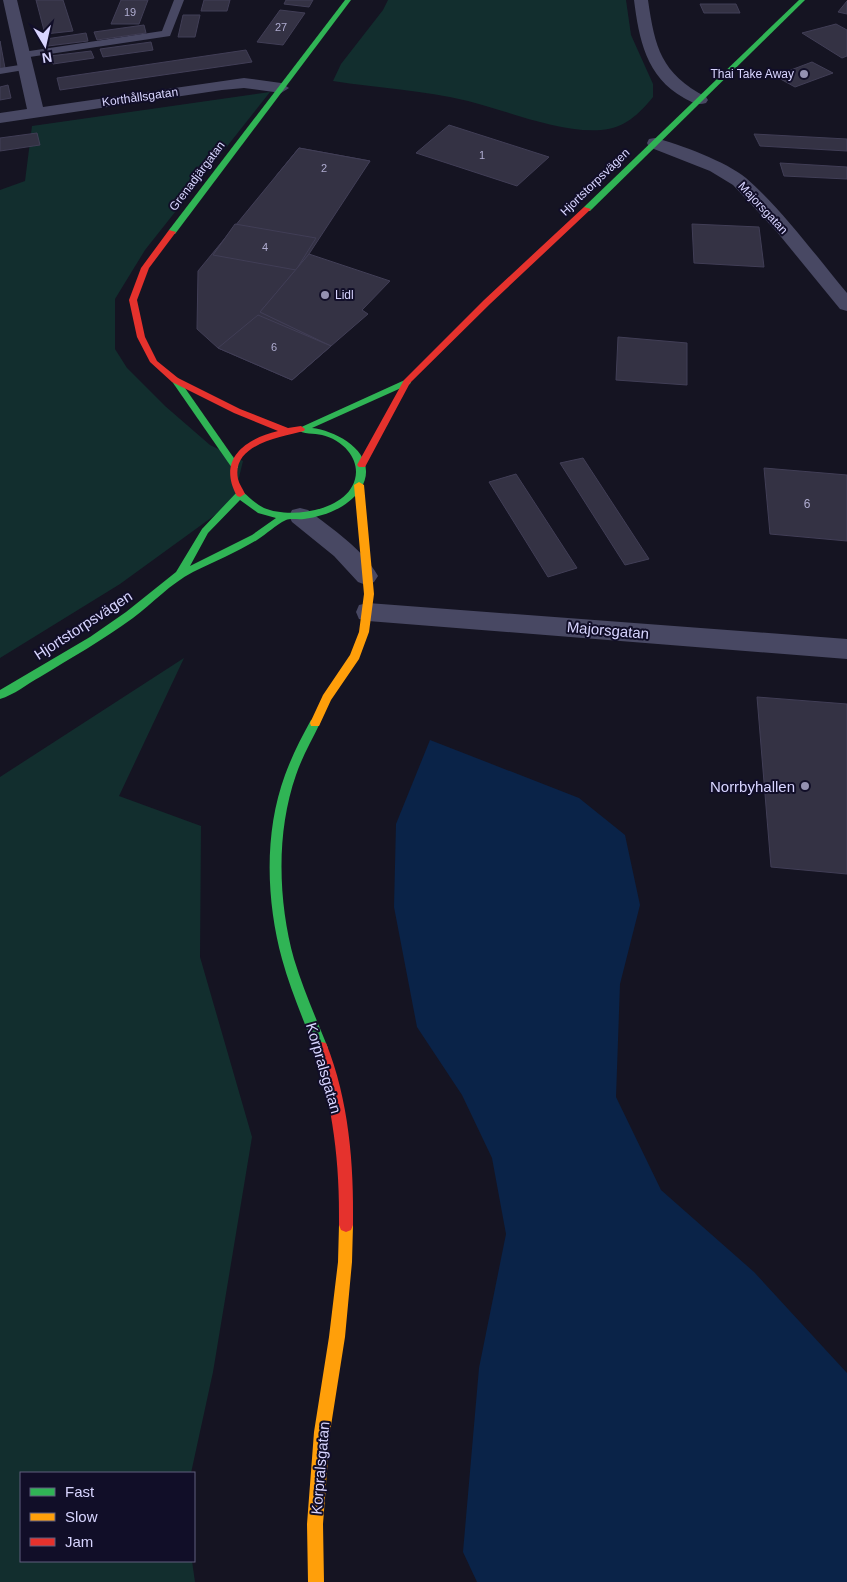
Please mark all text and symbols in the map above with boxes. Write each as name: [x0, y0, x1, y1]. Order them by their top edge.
house number: 19: [124, 6, 136, 18]
north arrow: [20, 20, 70, 70]
house number: 27: [275, 21, 287, 33]
text: N: [41, 49, 53, 67]
place label: Thai Take Away: [710, 67, 794, 81]
marker: Thai Take Away: [798, 68, 810, 80]
street label: Korthållsgatan: [101, 85, 179, 109]
street label: Grenadjärgatan: [166, 138, 228, 214]
street label: Hjortstorpsvägen: [558, 145, 632, 219]
house number: 1: [479, 149, 485, 161]
house number: 2: [321, 162, 327, 174]
street label: Majorsgatan: [735, 179, 791, 237]
house number: 4: [262, 241, 268, 253]
place label: Lidl: [335, 288, 354, 302]
marker: Lidl: [319, 289, 331, 301]
house number: 6: [271, 341, 277, 353]
house number: 6: [804, 497, 811, 511]
street label: Hjortstorpsvägen: [31, 587, 135, 663]
street label: Majorsgatan: [566, 618, 650, 642]
place label: Norrbyhallen: [710, 778, 795, 795]
marker: Norrbyhallen: [799, 780, 811, 792]
street label: Korpralsgatan: [303, 1021, 345, 1115]
street label: Korpralsgatan: [307, 1421, 333, 1515]
legend: [20, 1472, 195, 1562]
text: Fast: [65, 1483, 95, 1500]
text: Slow: [65, 1508, 98, 1525]
text: Jam: [65, 1533, 93, 1550]

